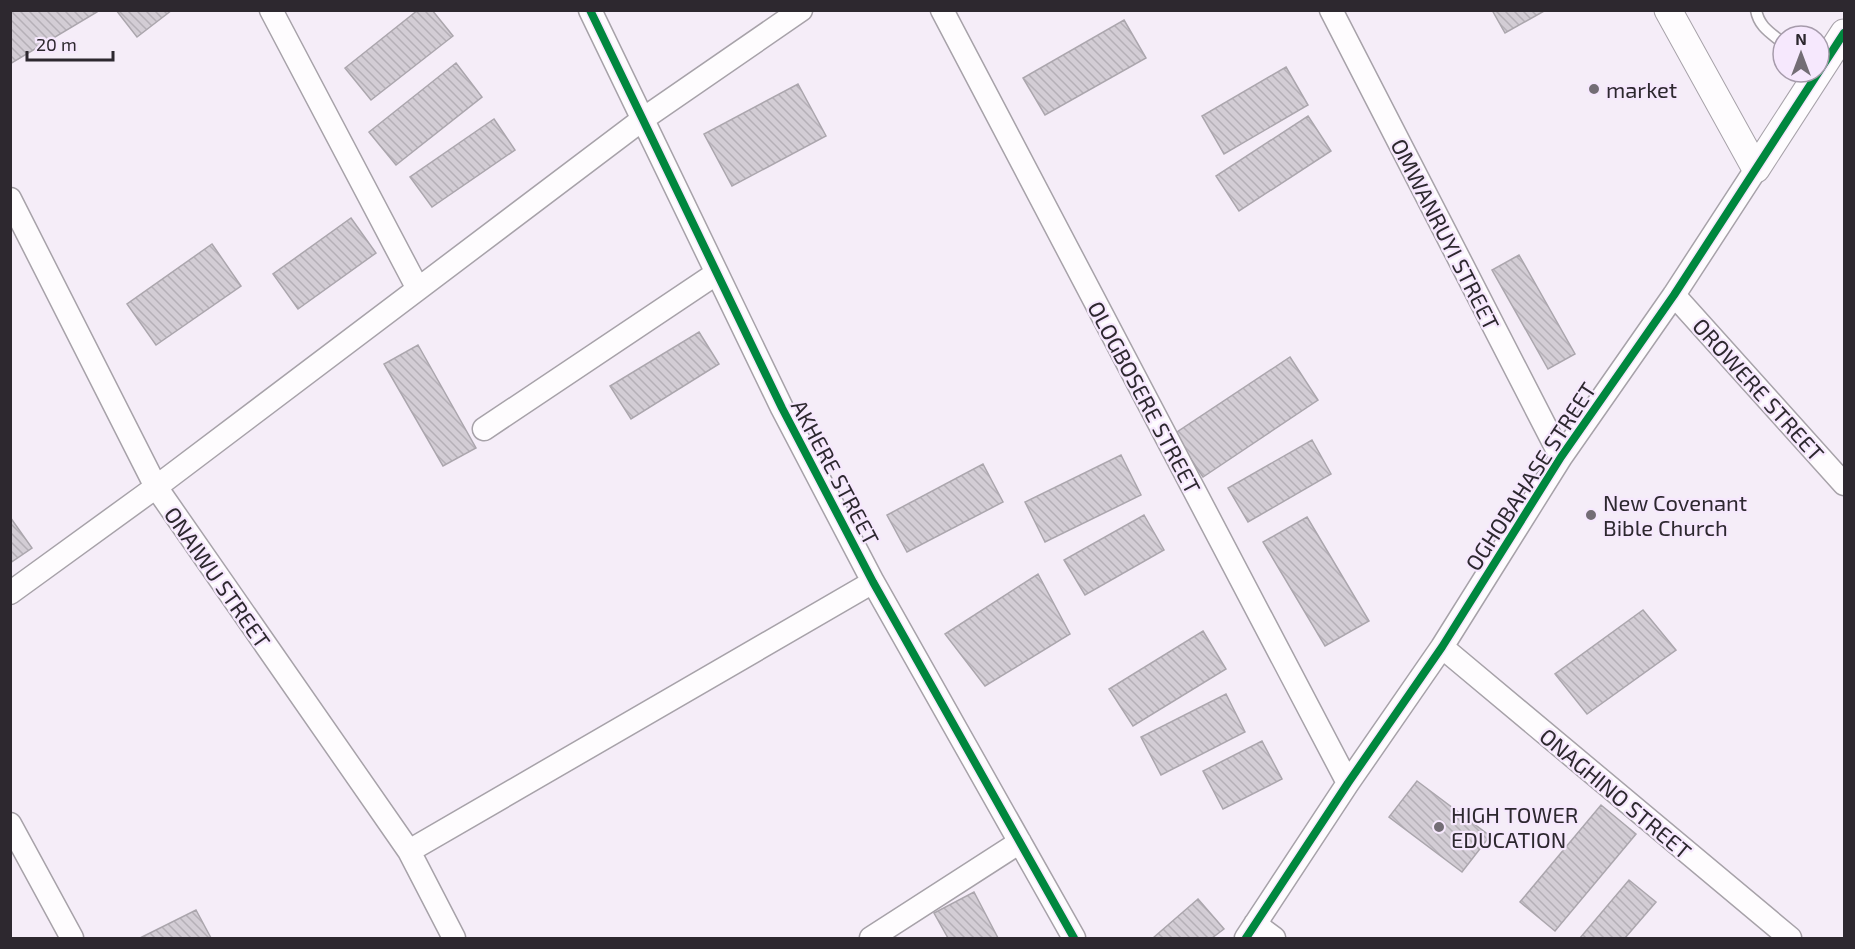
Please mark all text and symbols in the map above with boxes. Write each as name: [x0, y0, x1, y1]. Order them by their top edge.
scale bar: [27, 24, 112, 62]
north arrow: [1771, 24, 1831, 84]
text: N: [1795, 29, 1807, 48]
text: 20 m: [36, 33, 77, 55]
place label: market: [1606, 76, 1677, 102]
marker: market: [1587, 82, 1601, 96]
street label: OMWANRUYI STREET: [1386, 134, 1506, 334]
street label: OLOGBOSERE STREET: [1083, 296, 1207, 498]
street label: OROWERE STREET: [1688, 312, 1830, 466]
street label: OGHOBAHASE STREET: [1459, 377, 1601, 575]
street label: AKHERE STREET: [787, 395, 885, 549]
place label: New Covenant Bible Church: [1603, 489, 1747, 540]
street label: ONAIWU STREET: [160, 501, 276, 653]
marker: New Covenant Bible Church: [1584, 508, 1598, 522]
street label: ONAGHINO STREET: [1535, 722, 1697, 864]
place label: HIGH TOWER EDUCATION: [1451, 801, 1578, 852]
marker: HIGH TOWER EDUCATION: [1432, 820, 1446, 834]

